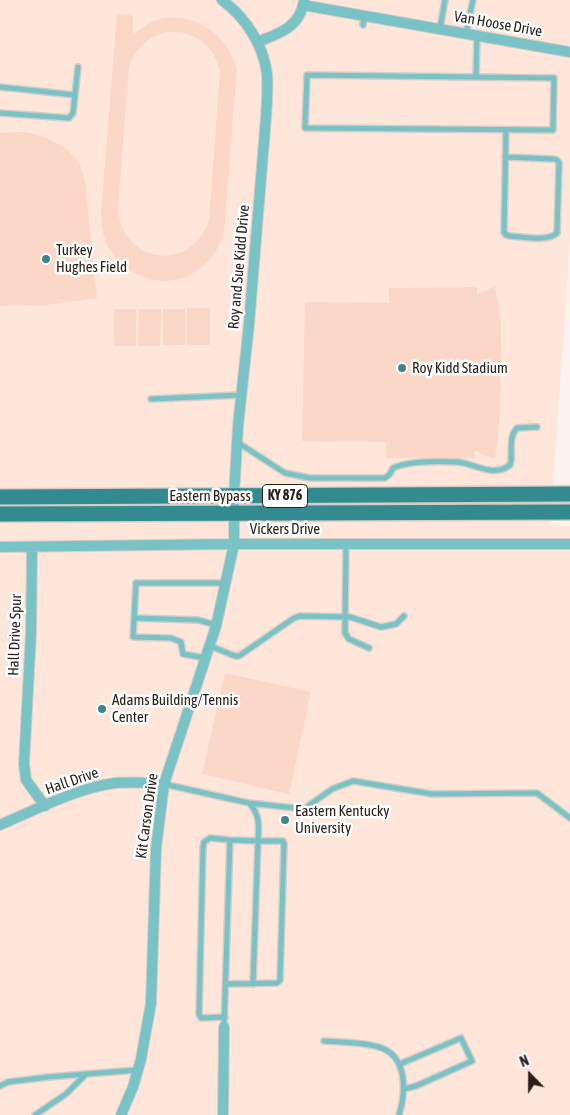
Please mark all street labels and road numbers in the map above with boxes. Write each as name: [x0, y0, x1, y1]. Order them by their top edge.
street label: Van Hoose Drive: [452, 7, 544, 41]
street label: Roy and Sue Kidd Drive: [225, 204, 253, 330]
road number: KY 876: [262, 484, 308, 508]
street label: Eastern Bypass: [169, 487, 251, 505]
street label: Vickers Drive: [250, 520, 320, 538]
street label: Hall Drive Spur: [5, 594, 25, 676]
street label: Hall Drive: [43, 764, 101, 798]
street label: Kit Carson Drive: [132, 772, 162, 860]

